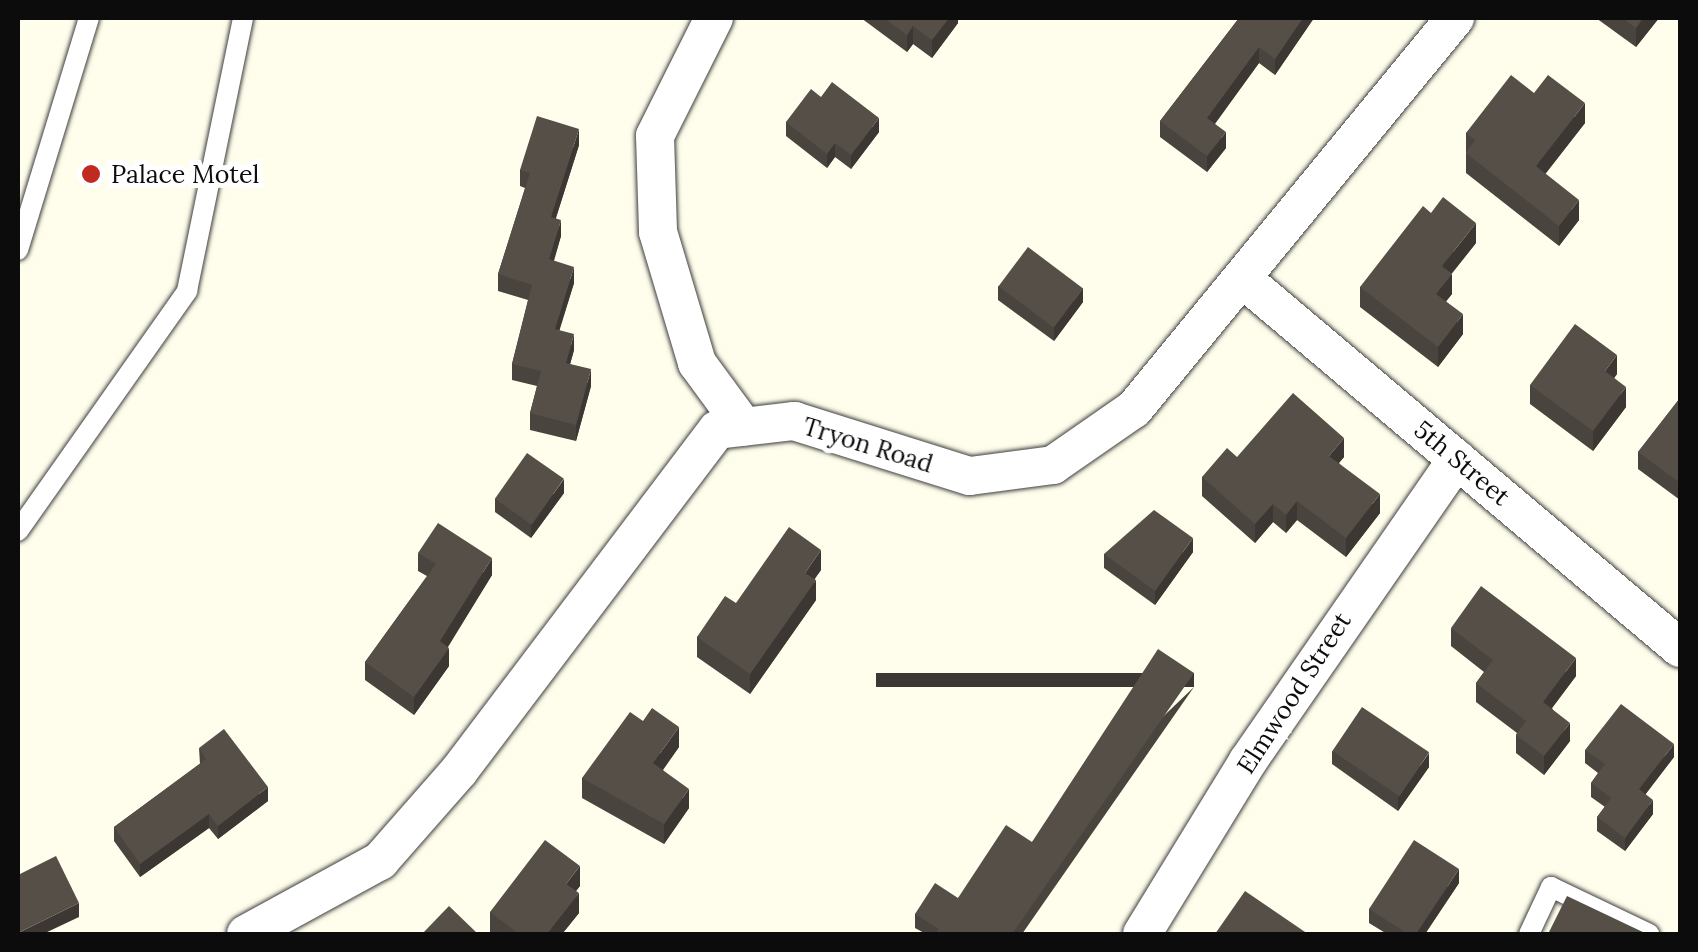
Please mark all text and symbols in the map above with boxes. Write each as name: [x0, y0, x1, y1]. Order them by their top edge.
place label: Palace Motel: [111, 159, 259, 189]
marker: Palace Motel: [80, 163, 102, 185]
street label: Tryon Road: [799, 411, 937, 479]
street label: 5th Street: [1408, 414, 1516, 512]
street label: Elmwood Street: [1231, 607, 1357, 779]

